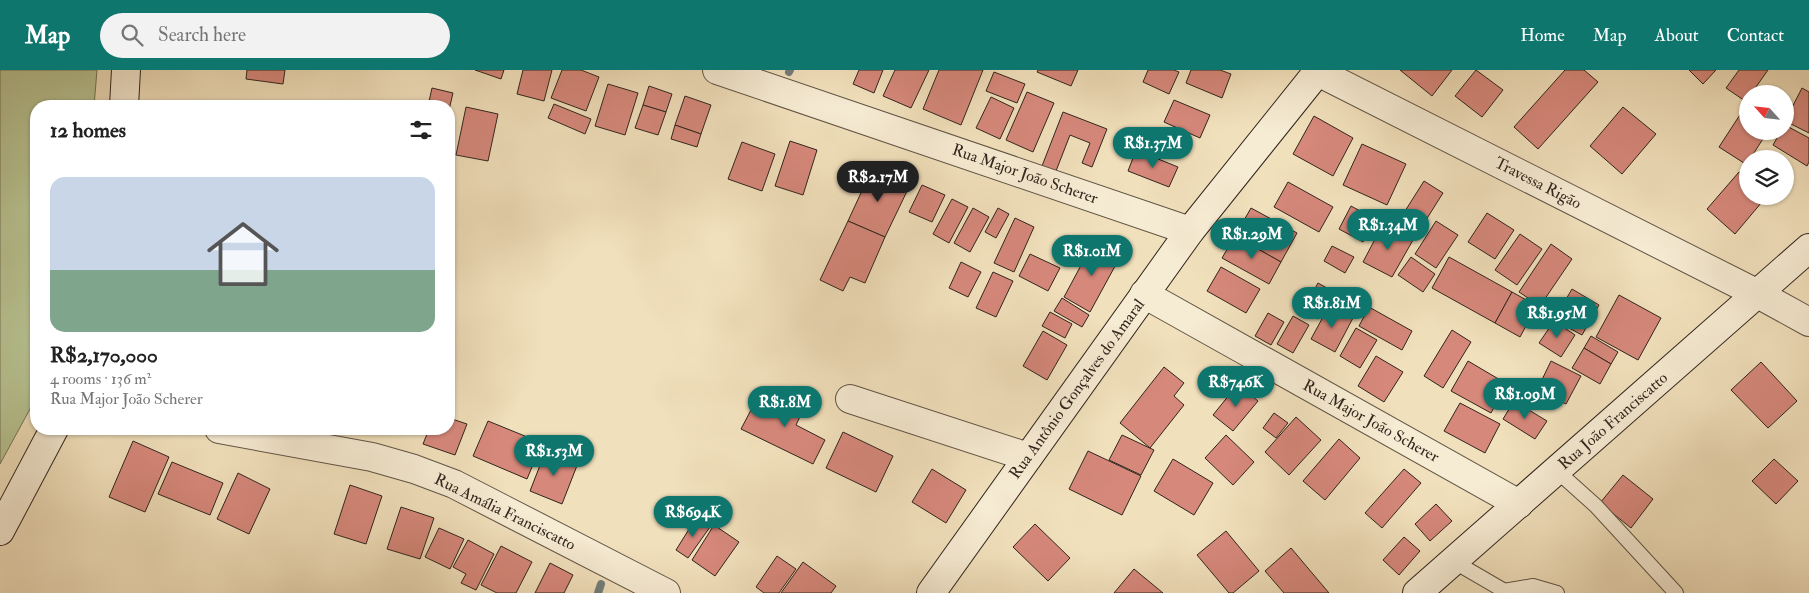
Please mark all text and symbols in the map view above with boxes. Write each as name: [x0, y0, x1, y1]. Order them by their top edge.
search box: [100, 13, 450, 58]
text: Map: [25, 20, 70, 51]
icon: search: [118, 21, 146, 49]
text: Search here: [158, 23, 246, 47]
text: Home: [1520, 24, 1565, 47]
text: Map: [1593, 24, 1627, 47]
text: About: [1655, 24, 1699, 47]
text: Contact: [1727, 24, 1784, 47]
north arrow: [1739, 85, 1794, 140]
map controls: [1739, 85, 1794, 205]
icon: filters: [407, 116, 435, 144]
text: 12 homes: [50, 117, 126, 144]
pin: R$1.37M: [1107, 126, 1199, 169]
text: R$1.37M: [1124, 133, 1182, 153]
street label: Rua Major João Scherer: [949, 140, 1100, 209]
button: layers: [1739, 150, 1794, 205]
street label: Travessa Rigão: [1491, 153, 1585, 214]
pin: R$2.17M: [832, 160, 924, 203]
text: R$2.17M: [848, 167, 908, 187]
pin: R$1.34M: [1342, 208, 1434, 251]
icon: home: [198, 209, 288, 299]
text: R$1.34M: [1358, 215, 1418, 235]
pin: R$1.29M: [1206, 218, 1298, 260]
text: R$1.29M: [1221, 224, 1283, 244]
pin: R$1.01M: [1046, 234, 1138, 277]
text: R$1.01M: [1063, 241, 1121, 261]
pin: R$1.81M: [1286, 286, 1378, 329]
text: R$1.81M: [1303, 293, 1361, 313]
street label: Rua Antônio Gonçalves do Amaral: [1005, 295, 1149, 483]
pin: R$1.95M: [1511, 296, 1603, 339]
text: R$1.95M: [1527, 303, 1587, 323]
text: R$2,170,000: [50, 342, 158, 369]
pin: R$746K: [1195, 366, 1277, 408]
street label: Rua João Franciscatto: [1554, 368, 1673, 475]
text: 4 rooms · 136 m²: [50, 369, 151, 389]
text: R$746K: [1208, 372, 1264, 392]
street label: Rua Major João Scherer: [1299, 375, 1443, 468]
pin: R$1.09M: [1479, 378, 1571, 420]
text: R$1.09M: [1494, 384, 1556, 404]
pin: R$1.8M: [744, 386, 826, 428]
text: Rua Major João Scherer: [50, 389, 203, 409]
text: R$1.8M: [759, 392, 811, 412]
pin: R$1.53M: [508, 434, 600, 477]
text: R$1.53M: [525, 441, 583, 461]
street label: Rua Amália Franciscatto: [431, 469, 579, 555]
pin: R$694K: [652, 496, 734, 538]
text: R$694K: [665, 502, 721, 522]

